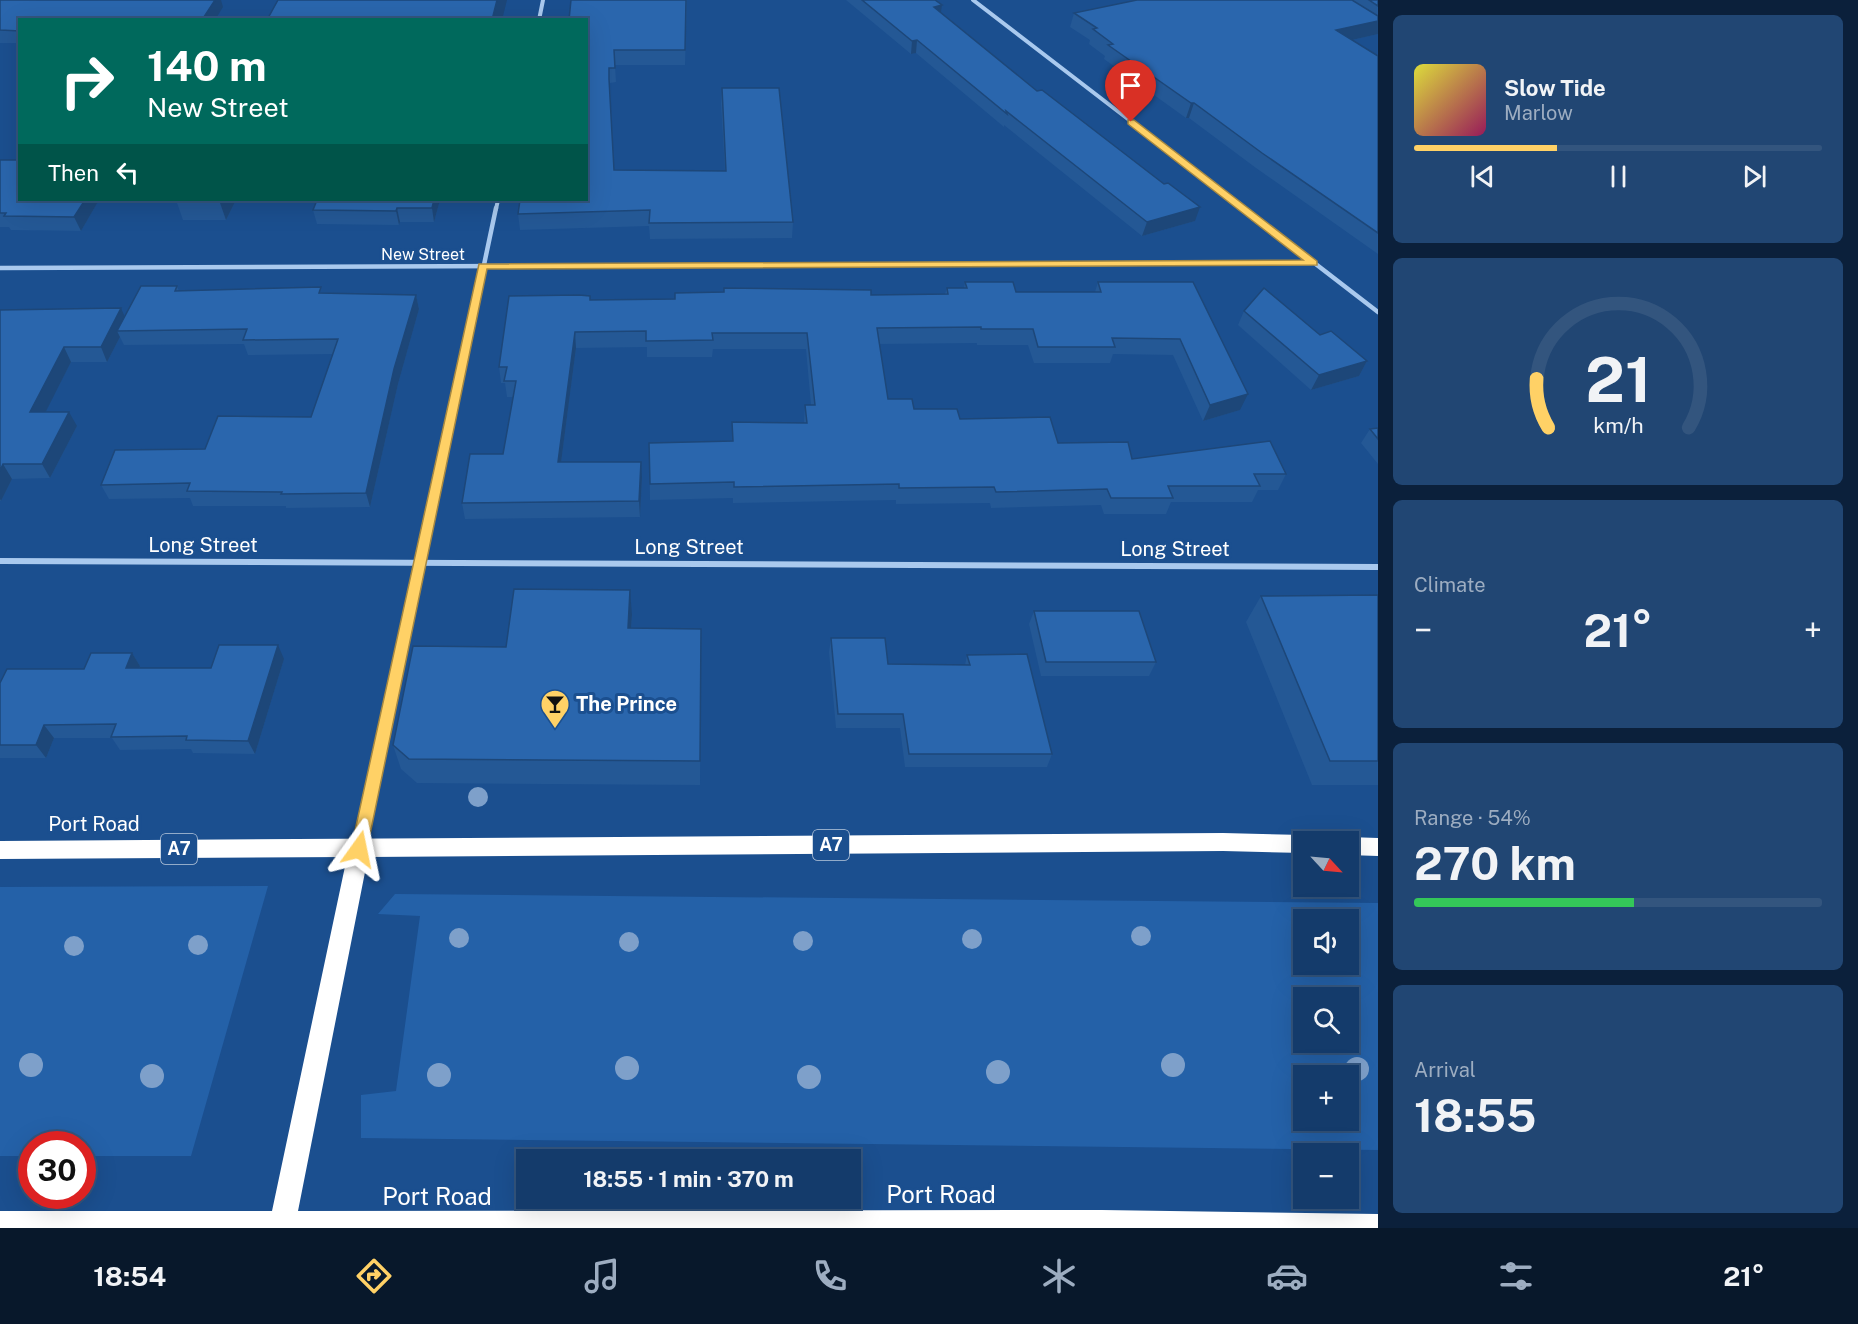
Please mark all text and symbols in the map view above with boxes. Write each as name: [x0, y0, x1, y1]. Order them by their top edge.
text: 140 m: [147, 41, 267, 90]
icon: right: [48, 42, 126, 120]
pin: [1105, 60, 1156, 122]
icon: arrive: [1114, 69, 1147, 102]
text: Slow Tide: [1504, 75, 1606, 101]
text: New Street: [147, 91, 289, 123]
text: Marlow: [1504, 101, 1573, 125]
icon: left: [111, 156, 144, 189]
text: Then: [48, 160, 99, 186]
icon: previous: [1466, 160, 1499, 193]
icon: pause: [1602, 160, 1635, 193]
icon: next: [1738, 160, 1771, 193]
street label: New Street: [381, 245, 465, 264]
text: 21: [1585, 344, 1651, 417]
text: km/h: [1593, 414, 1643, 439]
street label: Long Street: [148, 533, 258, 557]
street label: Long Street: [634, 535, 744, 559]
street label: Long Street: [1120, 537, 1230, 561]
text: Climate: [1414, 573, 1486, 597]
text: 21°: [1583, 604, 1653, 657]
text: −: [1414, 611, 1432, 649]
text: +: [1804, 611, 1822, 649]
bar icon: The Prince: [539, 688, 571, 730]
place label: The Prince: [576, 692, 677, 716]
text: Range · 54%: [1414, 806, 1531, 830]
street label: Port Road: [48, 812, 140, 836]
position arrow: [327, 817, 391, 881]
road number: A7: [813, 830, 849, 860]
north arrow: [1293, 831, 1359, 897]
map controls: [1293, 831, 1359, 1209]
road number: A7: [161, 834, 197, 864]
text: 270 km: [1414, 837, 1576, 890]
button: sound: [1293, 909, 1359, 975]
button: search: [1293, 987, 1359, 1053]
text: Arrival: [1414, 1058, 1476, 1082]
button: +: [1293, 1065, 1359, 1131]
text: 18:55: [1414, 1089, 1536, 1142]
speed limit sign: 30: [18, 1131, 96, 1209]
button: −: [1293, 1143, 1359, 1209]
text: 18:55 · 1 min · 370 m: [583, 1166, 794, 1192]
street label: Port Road: [886, 1180, 996, 1208]
street label: Port Road: [382, 1182, 492, 1210]
icon: directions: [353, 1255, 395, 1297]
icon: music: [581, 1255, 623, 1297]
icon: phone: [809, 1255, 851, 1297]
icon: climate: [1038, 1255, 1080, 1297]
icon: car: [1266, 1255, 1308, 1297]
icon: filters: [1495, 1255, 1537, 1297]
text: 18:54: [93, 1260, 166, 1292]
text: 21°: [1723, 1260, 1765, 1292]

